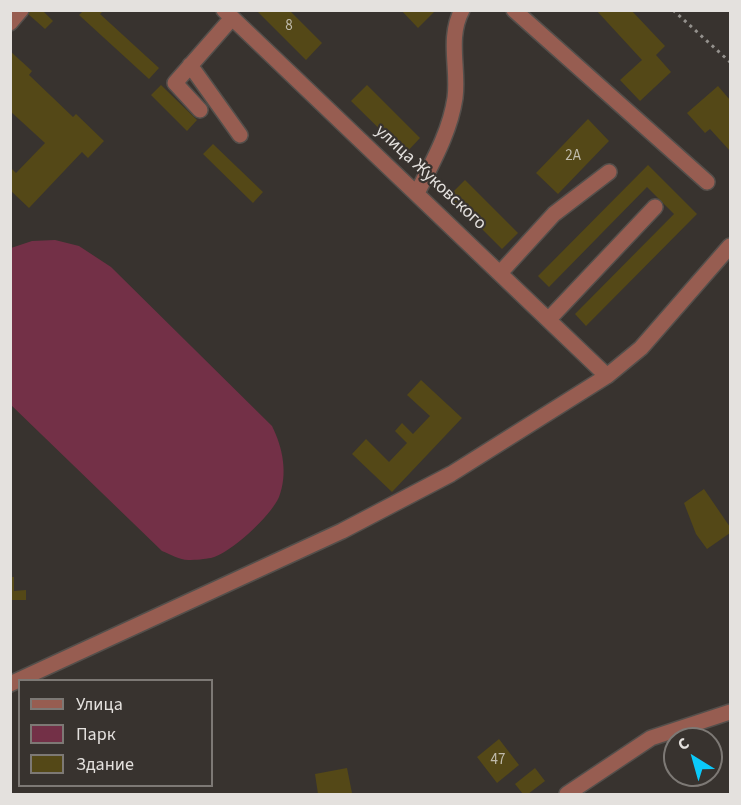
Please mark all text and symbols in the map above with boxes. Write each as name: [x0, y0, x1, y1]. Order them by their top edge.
house number: 8: [285, 18, 293, 36]
street label: улица Жуковского: [370, 121, 490, 235]
house number: 2А: [565, 148, 581, 166]
legend: [18, 679, 213, 787]
text: Улица: [76, 692, 123, 717]
text: Парк: [76, 722, 116, 747]
north arrow: [663, 727, 723, 787]
text: С: [673, 733, 694, 756]
text: Здание: [76, 752, 134, 777]
house number: 47: [491, 752, 505, 770]

